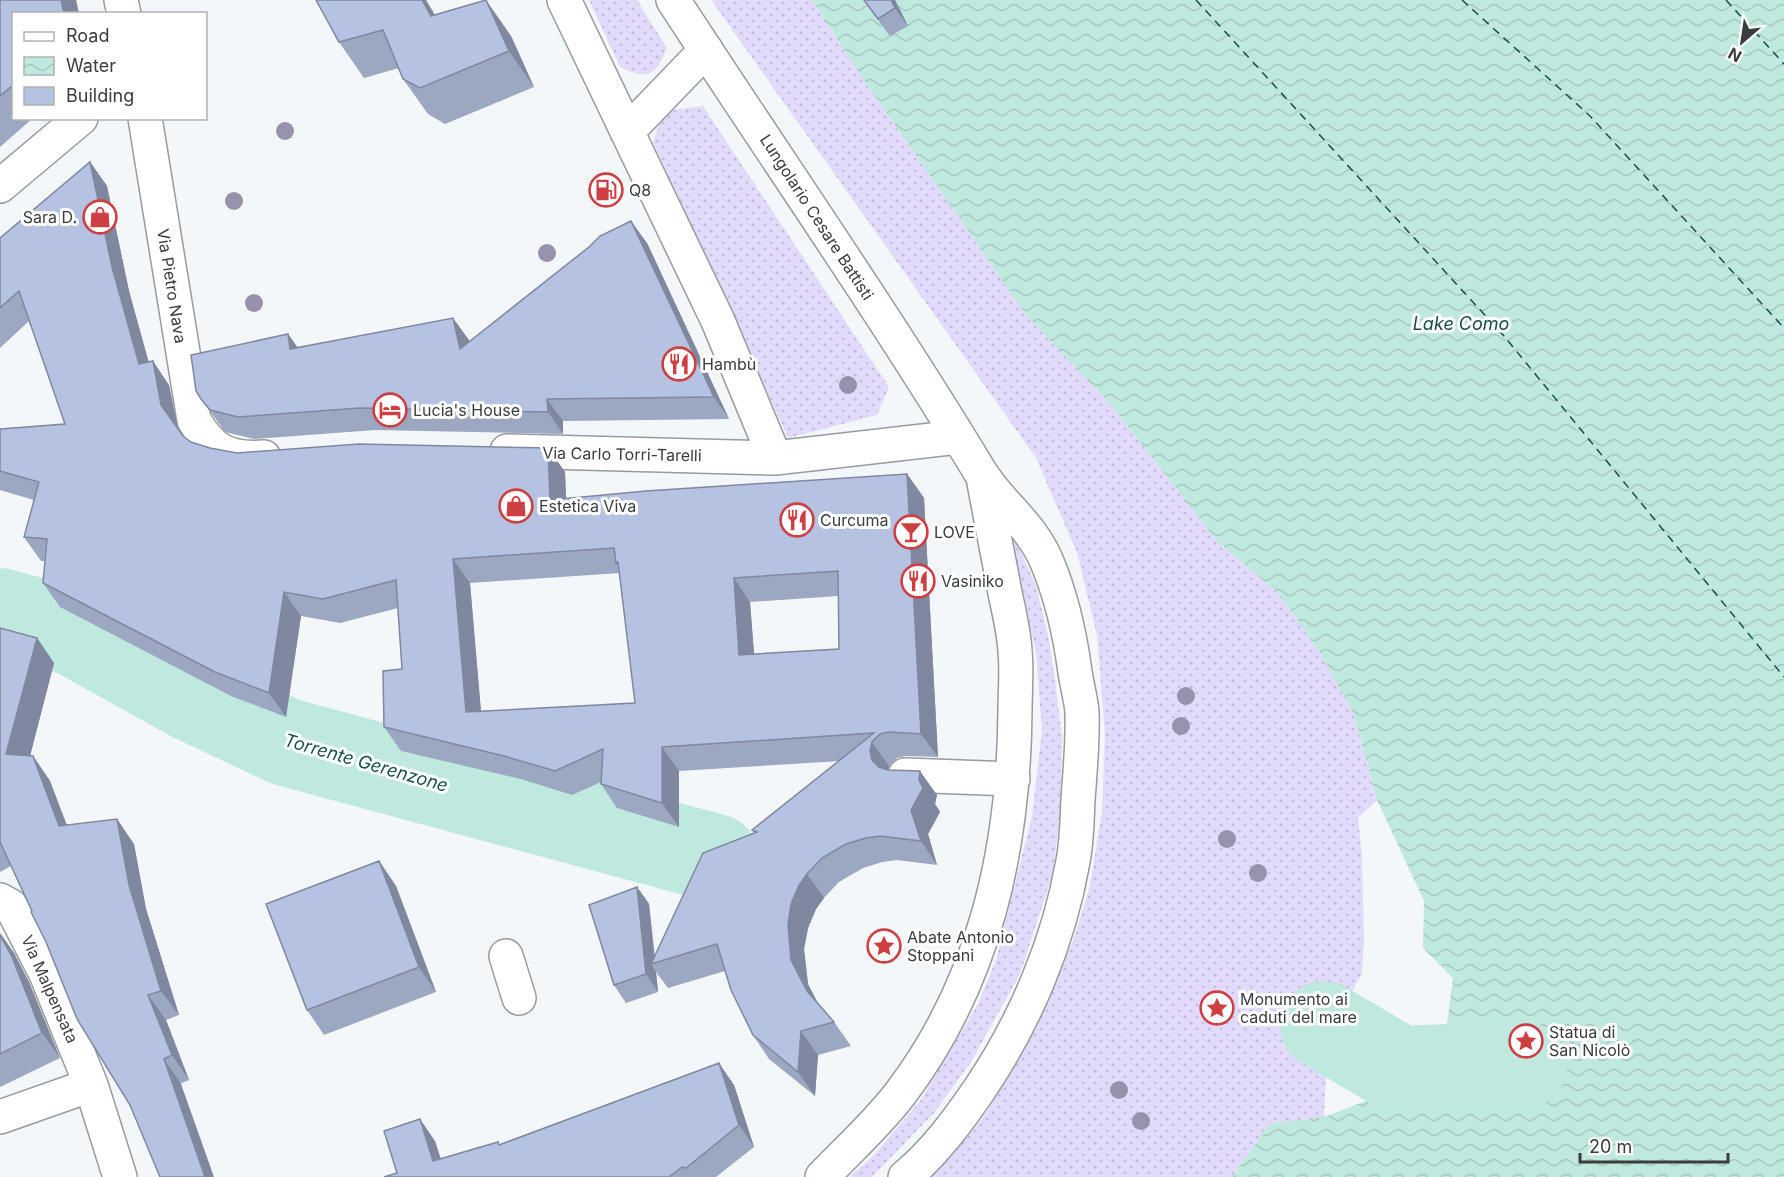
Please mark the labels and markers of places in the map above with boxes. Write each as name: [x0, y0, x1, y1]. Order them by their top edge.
fuel station icon: Q8: [588, 172, 624, 208]
place label: Q8: [629, 180, 651, 200]
shop icon: Sara D.: [82, 199, 118, 235]
place label: Sara D.: [23, 207, 77, 227]
restaurant icon: Hambù: [661, 346, 697, 382]
place label: Hambù: [702, 354, 756, 374]
hotel icon: Lucia's House: [372, 392, 408, 428]
place label: Lucia's House: [413, 400, 520, 420]
shop icon: Estetica Viva: [498, 488, 534, 524]
place label: Estetica Viva: [539, 496, 636, 516]
restaurant icon: Curcuma: [779, 502, 815, 538]
place label: Curcuma: [820, 510, 889, 530]
bar icon: LOVE: [893, 514, 929, 550]
place label: LOVE: [934, 522, 975, 542]
restaurant icon: Vasiniko: [900, 563, 936, 599]
place label: Vasiniko: [941, 571, 1004, 591]
place label: Abate Antonio Stoppani: [907, 927, 1014, 965]
place icon: Abate Antonio Stoppani: [866, 928, 902, 964]
place label: Monumento ai caduti del mare: [1240, 989, 1357, 1027]
place icon: Monumento ai caduti del mare: [1199, 990, 1235, 1026]
place label: Statua di San Nicolò: [1549, 1022, 1630, 1060]
place icon: Statua di San Nicolò: [1508, 1023, 1544, 1059]

